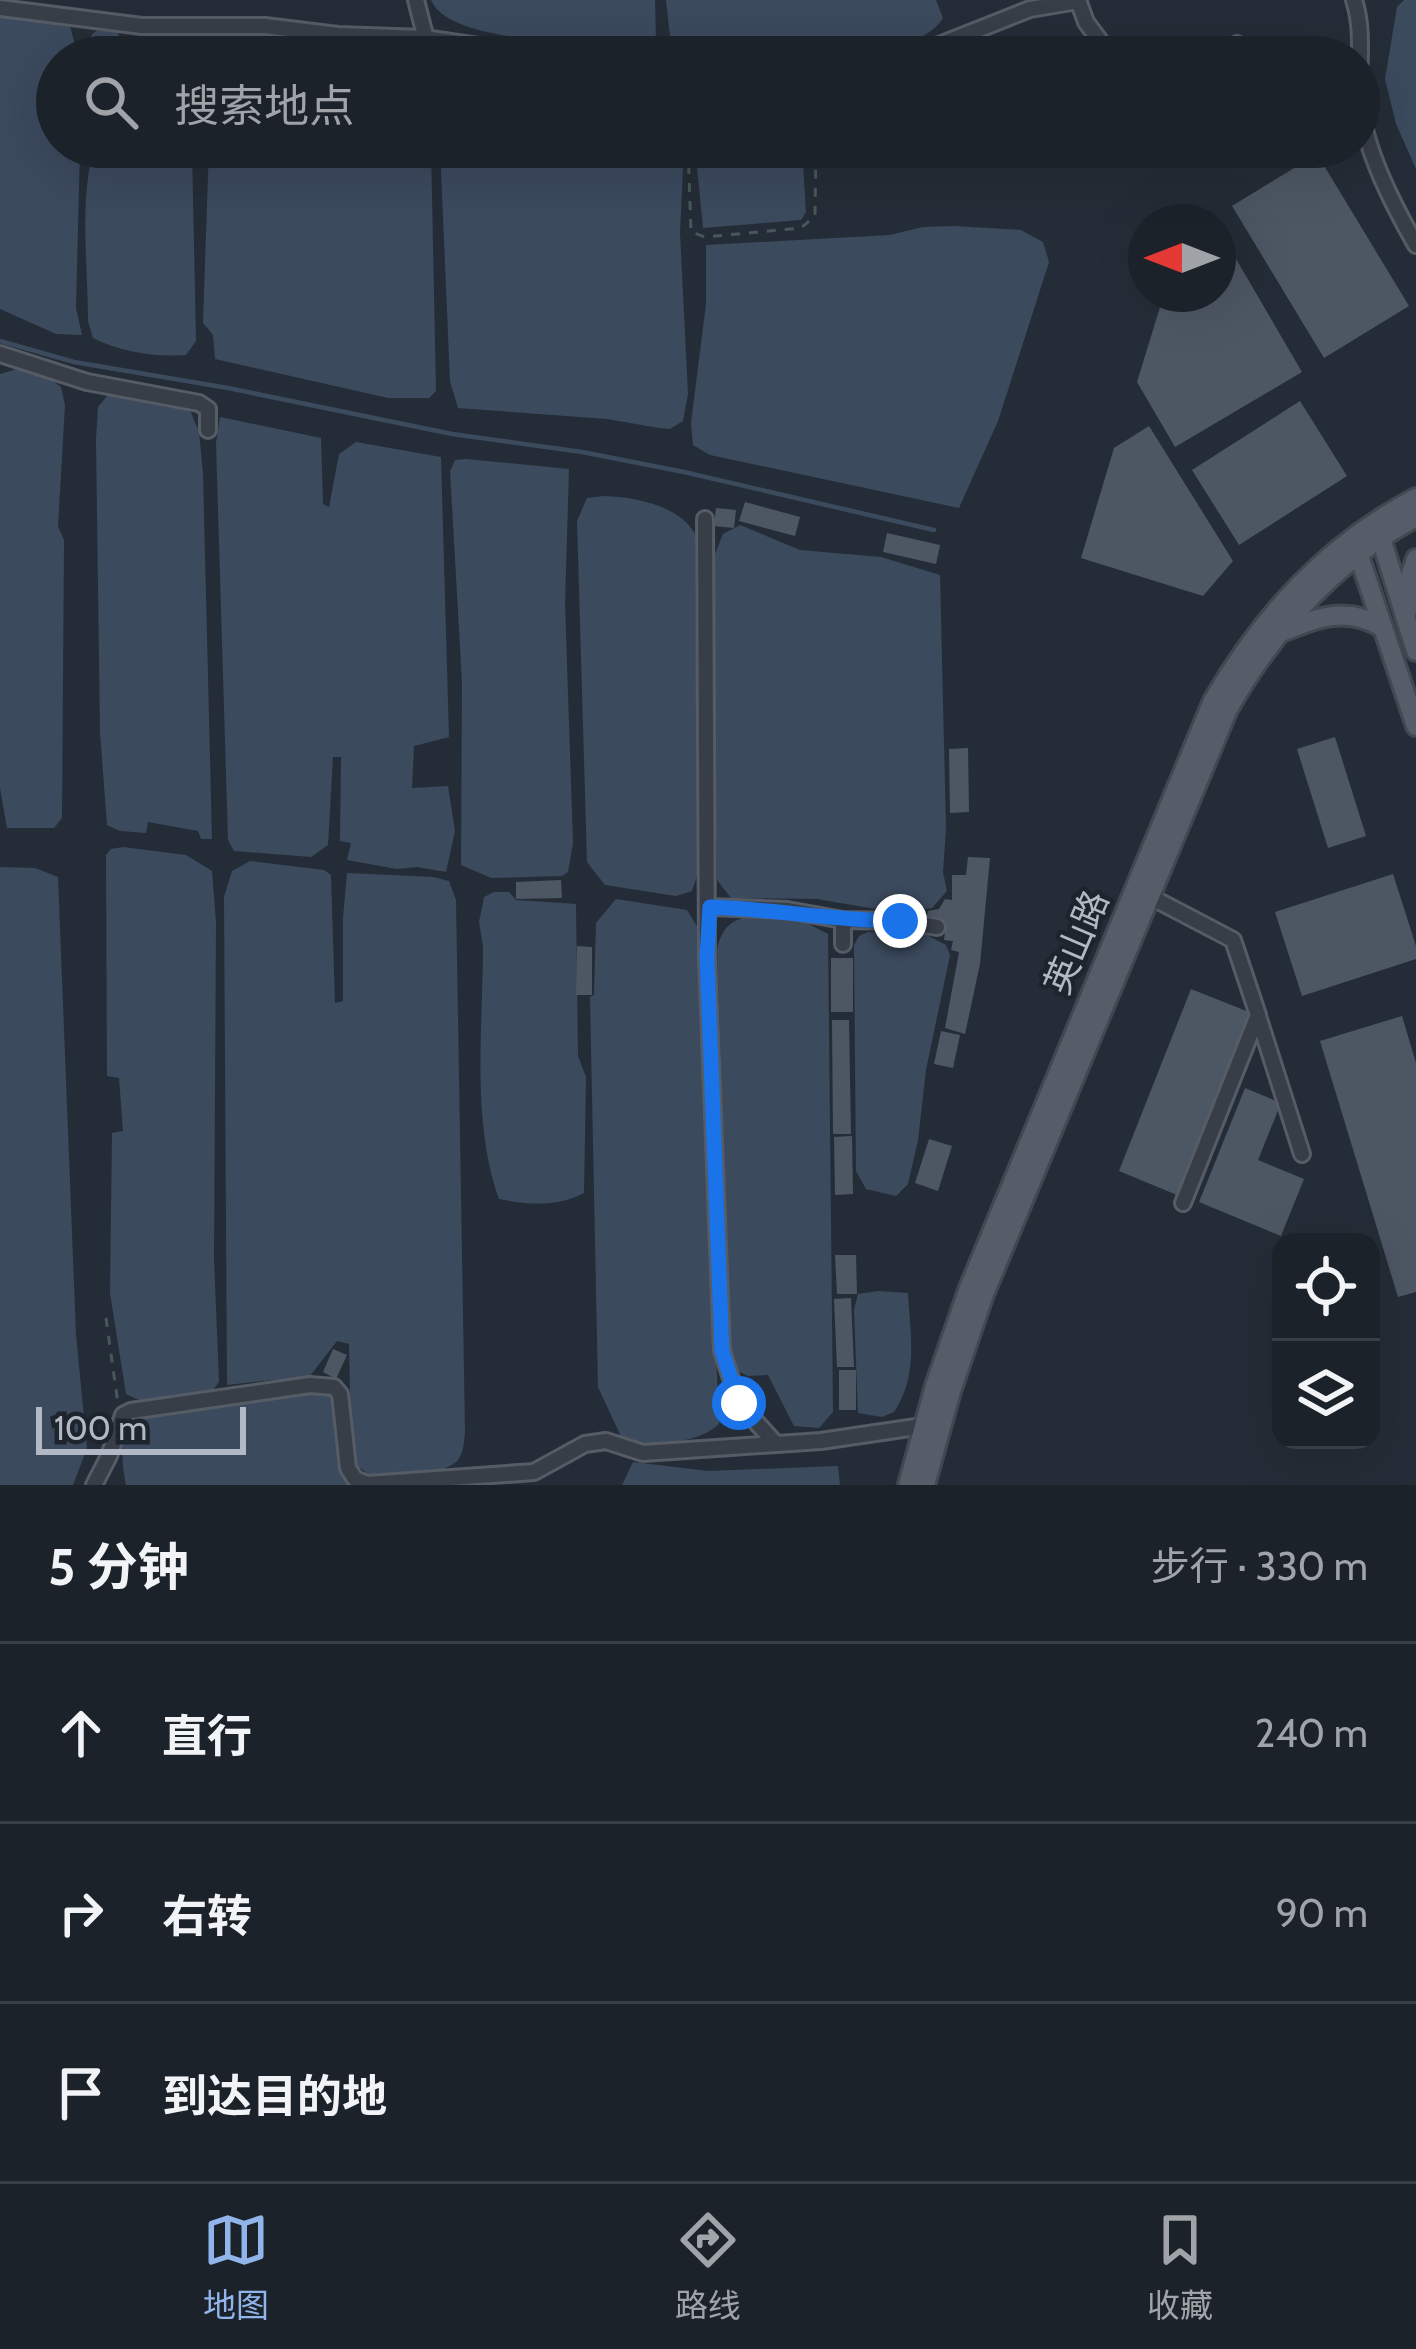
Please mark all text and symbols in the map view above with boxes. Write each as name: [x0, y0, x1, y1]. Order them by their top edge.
search box: [36, 36, 1380, 168]
icon: search: [78, 69, 144, 135]
text: 搜索地点: [174, 79, 354, 133]
north arrow: [1128, 204, 1236, 312]
street label: 英山路: [1035, 884, 1117, 1000]
route end: [873, 894, 927, 948]
map controls: [1272, 1233, 1380, 1449]
button: locate: [1272, 1233, 1380, 1341]
button: layers: [1272, 1341, 1380, 1449]
route start: [712, 1376, 766, 1430]
scale bar: [36, 1401, 246, 1454]
text: 100 m: [54, 1408, 147, 1448]
text: 5 分钟: [48, 1536, 189, 1598]
text: 步行 · 330 m: [1151, 1542, 1368, 1590]
icon: ahead: [48, 1700, 114, 1766]
text: 直行: [162, 1709, 252, 1763]
text: 240 m: [1255, 1709, 1368, 1757]
icon: right: [48, 1880, 114, 1946]
text: 右转: [162, 1889, 252, 1943]
text: 90 m: [1276, 1889, 1368, 1937]
icon: arrive: [48, 2060, 114, 2126]
text: 到达目的地: [162, 2069, 387, 2123]
tab: 地图: [203, 2207, 269, 2327]
tab: 路线: [675, 2207, 741, 2327]
tab: 收藏: [1147, 2207, 1213, 2327]

